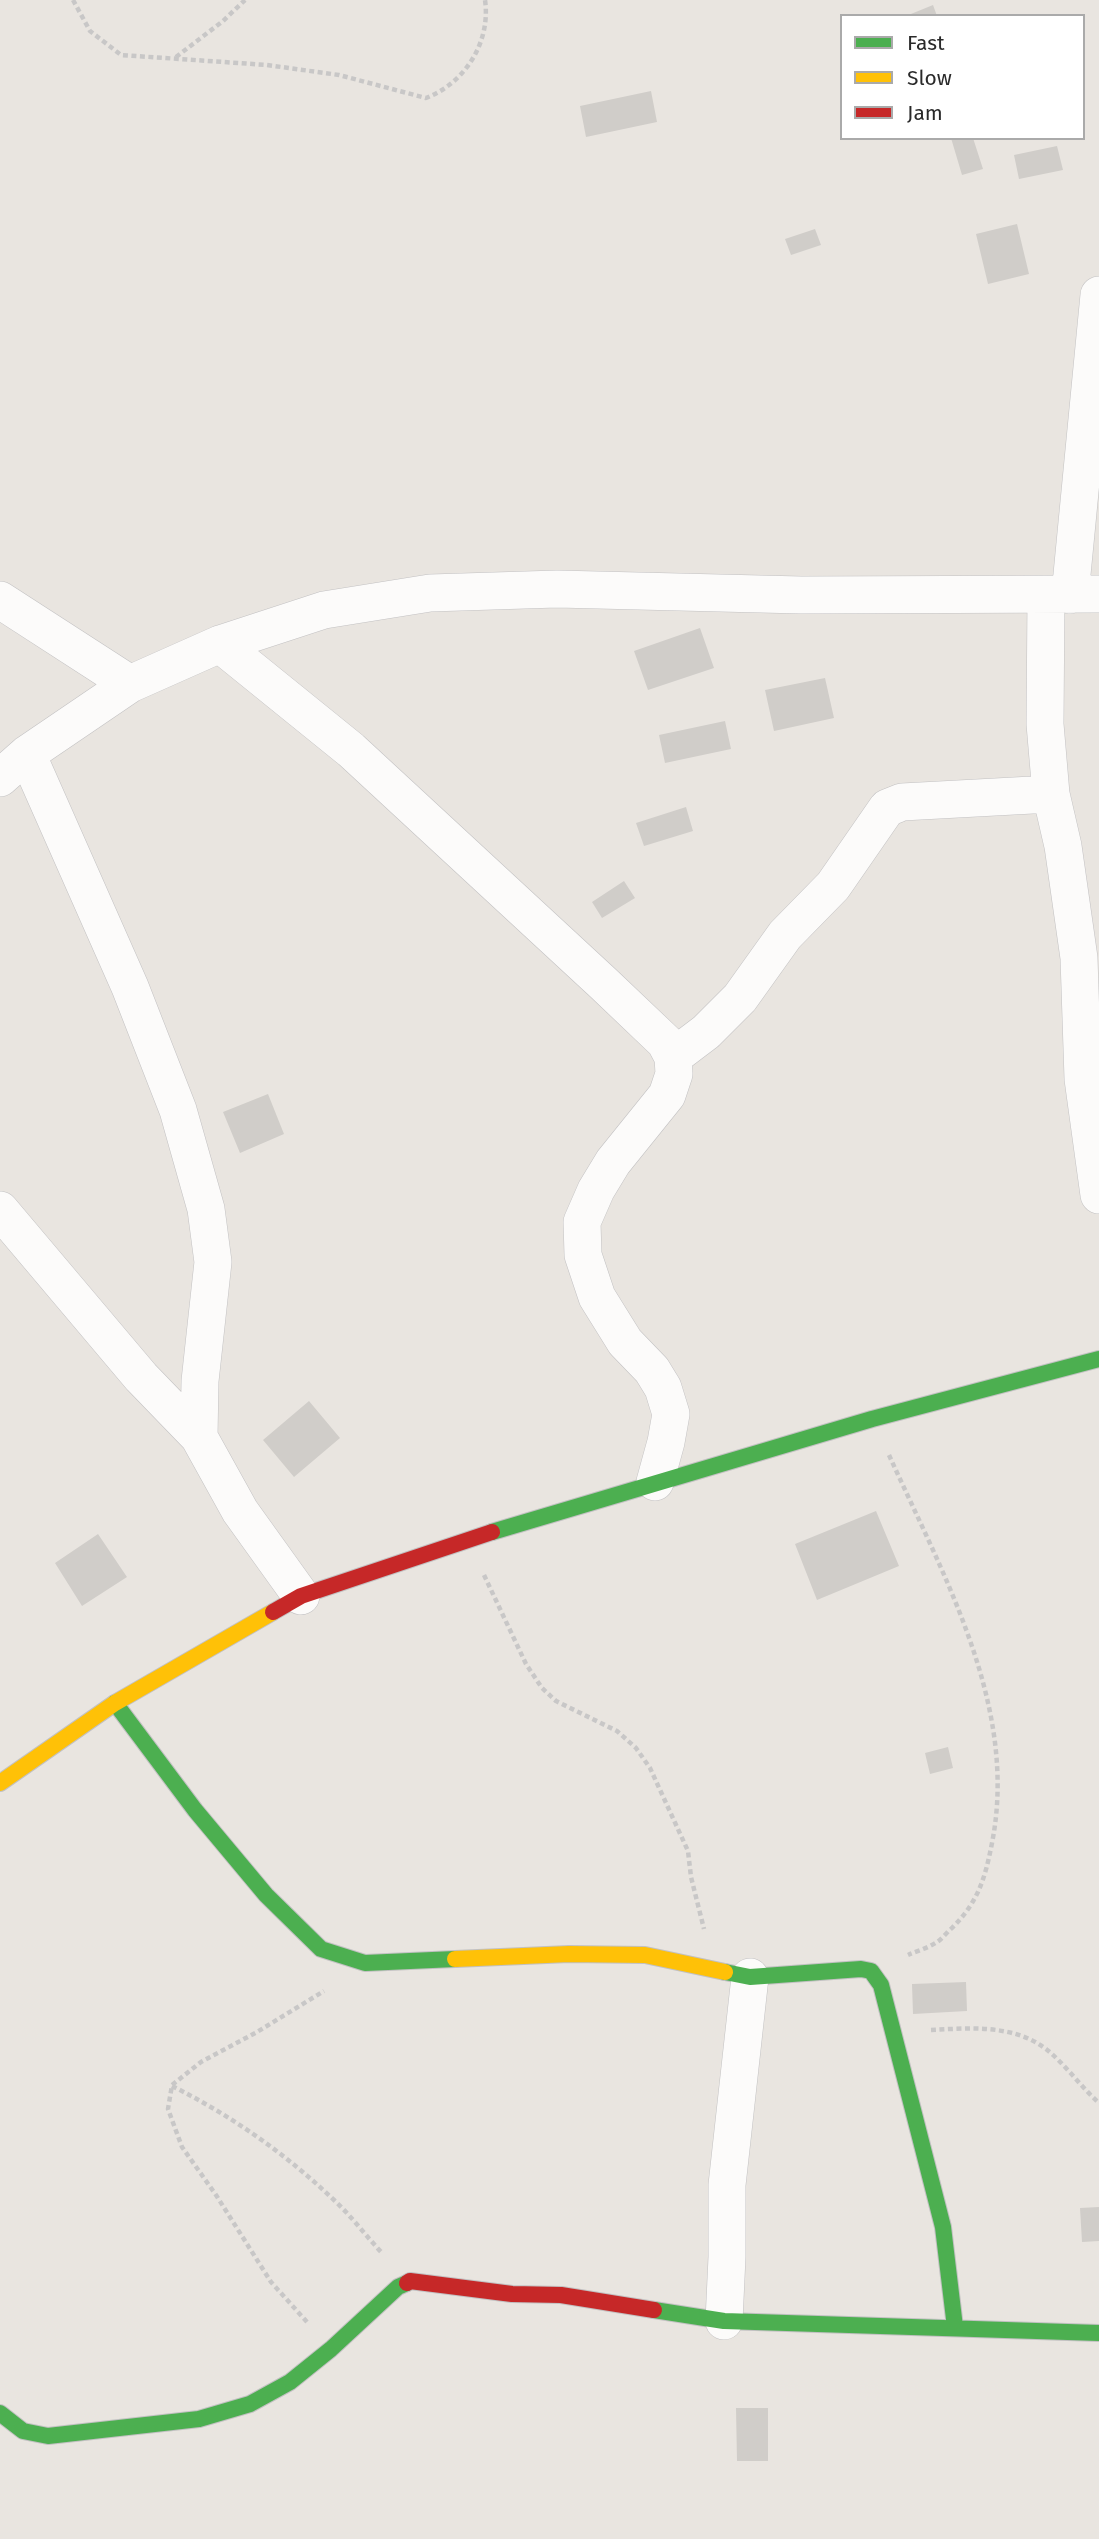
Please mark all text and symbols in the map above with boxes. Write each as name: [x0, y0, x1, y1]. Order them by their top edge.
legend: [840, 14, 1085, 140]
text: Fast: [907, 30, 945, 56]
text: Slow: [907, 65, 952, 91]
text: Jam: [907, 100, 943, 126]

